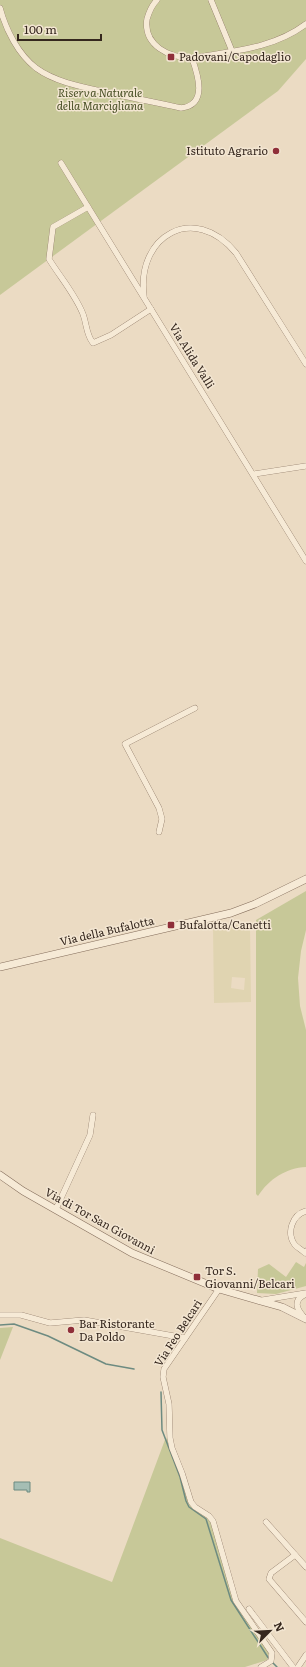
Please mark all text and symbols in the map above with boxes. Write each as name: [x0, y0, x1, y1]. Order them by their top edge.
scale bar: [18, 16, 101, 42]
text: 100 m: [24, 20, 57, 38]
place label: Padovani/Capodaglio: [179, 48, 291, 64]
marker: Padovani/Capodaglio: [166, 52, 176, 62]
park label: Riserva Naturale della Marcigliana: [57, 84, 144, 113]
place label: Istituto Agrario: [186, 142, 268, 158]
marker: Istituto Agrario: [271, 146, 281, 156]
street label: Via Alida Valli: [166, 320, 220, 392]
street label: Via della Bufalotta: [58, 911, 156, 949]
place label: Bufalotta/Canetti: [179, 916, 271, 932]
marker: Bufalotta/Canetti: [166, 920, 176, 930]
street label: Via di Tor San Giovanni: [43, 1183, 159, 1257]
place label: Tor S. Giovanni/Belcari: [205, 1262, 295, 1291]
marker: Tor S. Giovanni/Belcari: [192, 1272, 202, 1282]
street label: Via Feo Belcari: [149, 1296, 205, 1369]
place label: Bar Ristorante Da Poldo: [79, 1315, 155, 1344]
marker: Bar Ristorante Da Poldo: [66, 1325, 76, 1335]
north arrow: [250, 1611, 290, 1651]
text: N: [271, 1619, 289, 1634]

